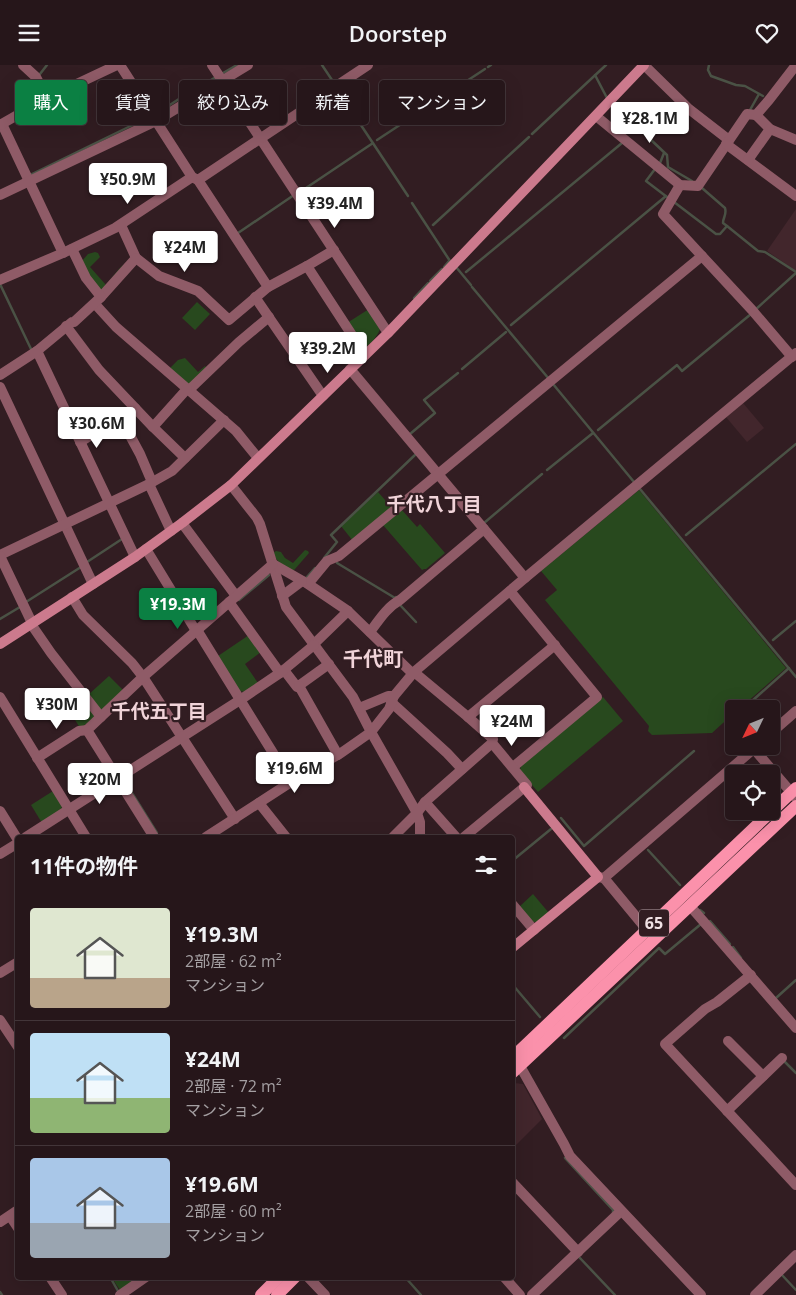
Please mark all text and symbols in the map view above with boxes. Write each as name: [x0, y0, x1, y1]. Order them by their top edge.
text: Doorstep: [349, 18, 447, 48]
icon: menu: [15, 19, 43, 47]
icon: heart: [753, 19, 781, 47]
chip: 購入: [15, 80, 87, 125]
chip: 賃貸: [97, 80, 169, 125]
chip: 絞り込み: [179, 80, 287, 125]
chip: 新着: [297, 80, 369, 125]
chip: マンション: [379, 80, 505, 125]
pin: ¥28.1M: [609, 101, 691, 144]
text: ¥28.1M: [622, 107, 678, 129]
pin: ¥50.9M: [87, 163, 169, 205]
text: ¥50.9M: [100, 168, 156, 190]
pin: ¥39.4M: [294, 186, 376, 229]
text: ¥39.4M: [307, 192, 363, 214]
pin: ¥24M: [155, 231, 215, 273]
text: ¥24M: [164, 236, 206, 258]
pin: ¥39.2M: [287, 331, 369, 374]
text: ¥39.2M: [300, 337, 356, 359]
pin: ¥30.6M: [56, 407, 138, 449]
text: ¥30.6M: [69, 412, 125, 434]
district label: 千代八丁目: [386, 491, 482, 517]
pin: ¥19.3M: [137, 587, 219, 630]
text: ¥19.3M: [150, 593, 206, 615]
district label: 千代町: [343, 645, 403, 672]
pin: ¥30M: [27, 687, 87, 730]
text: ¥30M: [36, 693, 78, 715]
district label: 千代五丁目: [111, 698, 207, 724]
north arrow: [725, 700, 780, 755]
map controls: [725, 700, 780, 820]
pin: ¥24M: [482, 705, 542, 747]
text: ¥24M: [491, 710, 533, 732]
pin: ¥19.6M: [254, 751, 336, 794]
text: ¥19.6M: [267, 757, 323, 779]
pin: ¥20M: [70, 763, 130, 805]
button: locate: [725, 765, 780, 820]
text: ¥20M: [79, 768, 121, 790]
icon: filters: [472, 851, 500, 879]
text: 11件の物件: [30, 852, 138, 880]
road number: 65: [639, 909, 669, 936]
text: ¥19.3M: [185, 920, 259, 948]
icon: home: [70, 928, 130, 988]
text: 2部屋 · 62 m²: [185, 950, 282, 972]
text: マンション: [185, 974, 265, 996]
text: ¥24M: [185, 1045, 241, 1073]
icon: home: [70, 1053, 130, 1113]
text: 2部屋 · 72 m²: [185, 1075, 282, 1097]
text: マンション: [185, 1099, 265, 1121]
text: ¥19.6M: [185, 1170, 259, 1198]
icon: home: [70, 1178, 130, 1238]
text: 2部屋 · 60 m²: [185, 1200, 282, 1222]
text: マンション: [185, 1224, 265, 1246]

